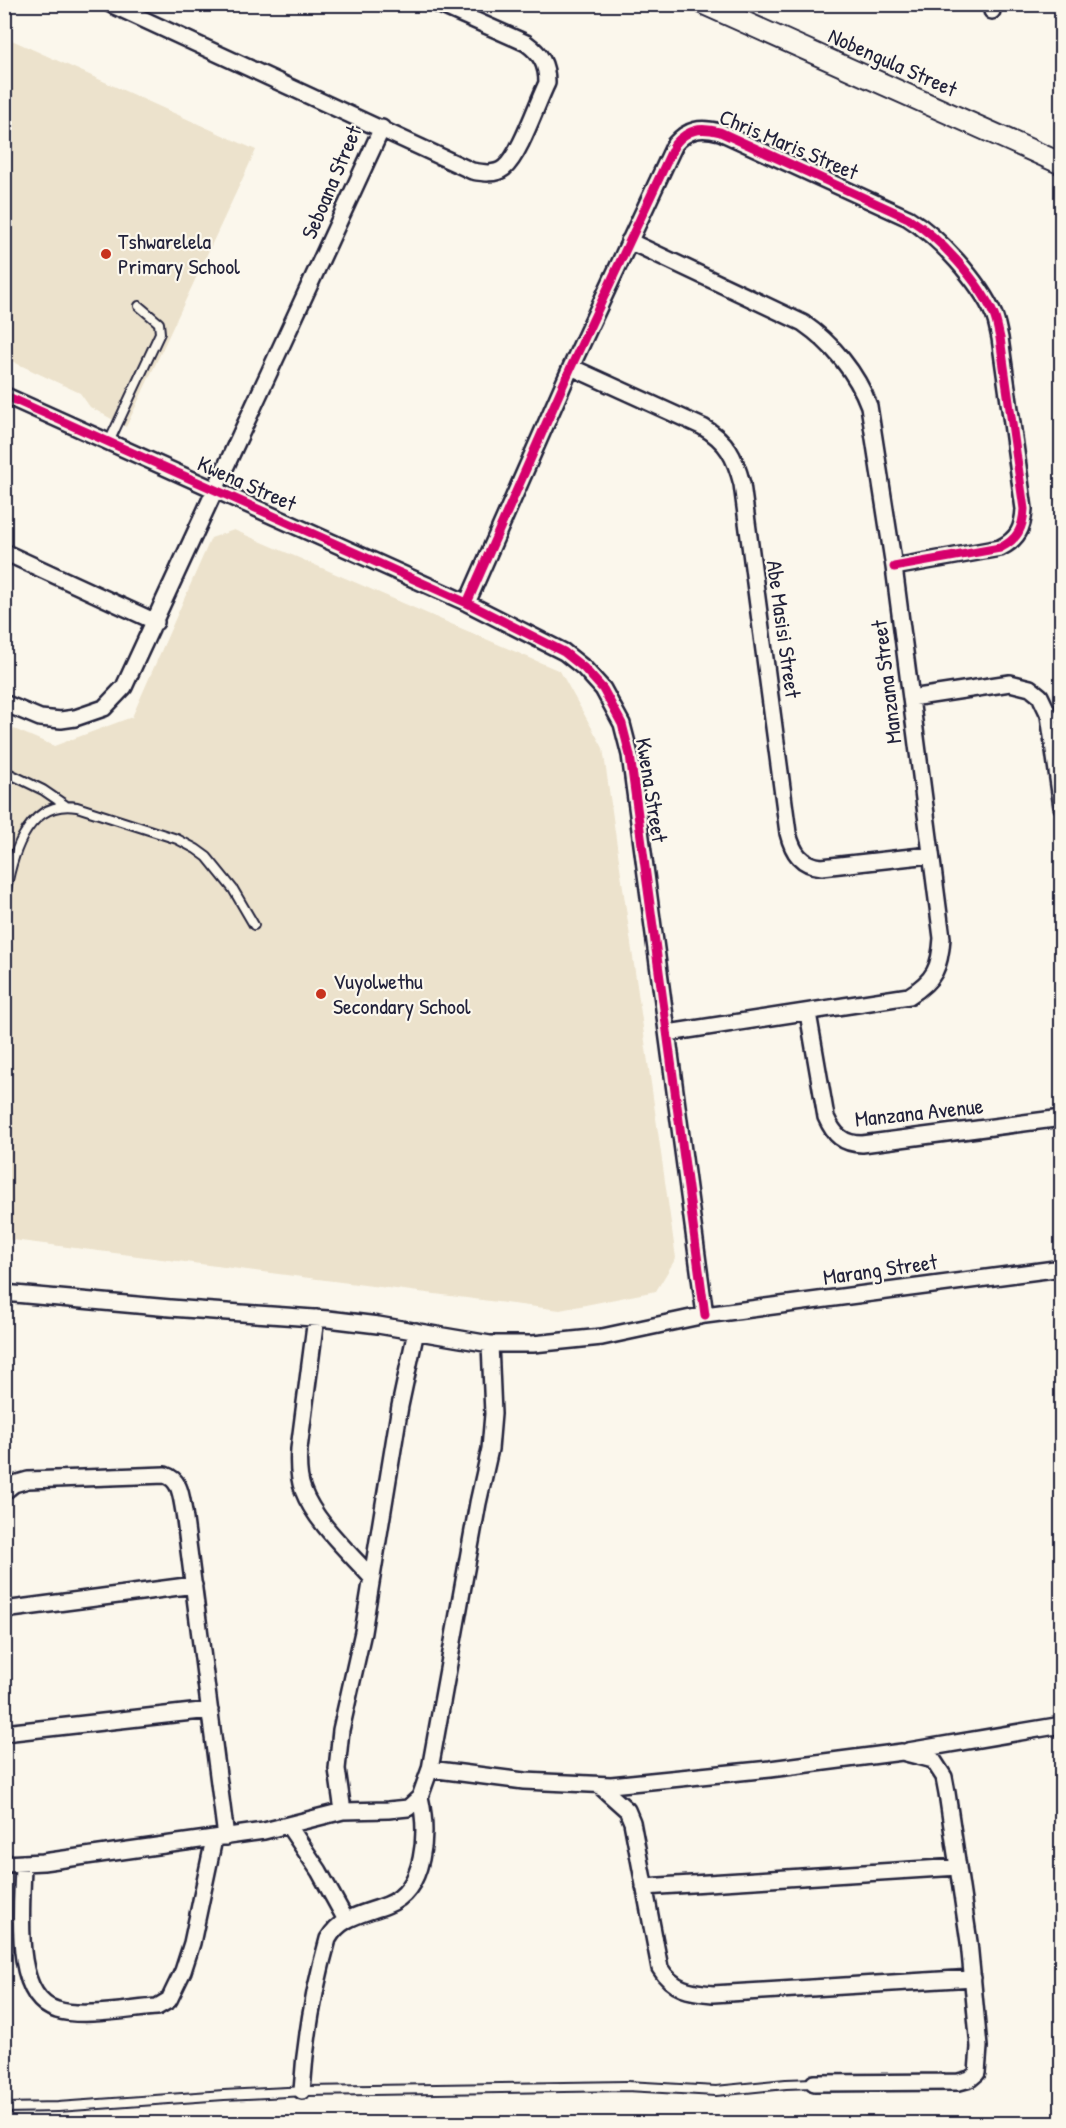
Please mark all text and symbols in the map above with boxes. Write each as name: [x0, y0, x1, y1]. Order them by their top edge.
street label: Nobengula Street: [824, 20, 962, 104]
street label: Chris Maris Street: [715, 101, 863, 187]
street label: Seboana Street: [294, 120, 368, 243]
place label: Tshwarelela Primary School: [118, 226, 240, 281]
marker: Tshwarelela Primary School: [99, 247, 113, 261]
street label: Kwena Street: [193, 448, 302, 518]
street label: Abe Masisi Street: [760, 558, 809, 700]
street label: Manzana Street: [863, 618, 908, 746]
street label: Kwena Street: [629, 736, 675, 845]
place label: Vuyolwethu Secondary School: [333, 966, 471, 1021]
marker: Vuyolwethu Secondary School: [314, 987, 328, 1001]
street label: Manzana Avenue: [853, 1090, 985, 1134]
street label: Marang Street: [821, 1246, 939, 1292]

